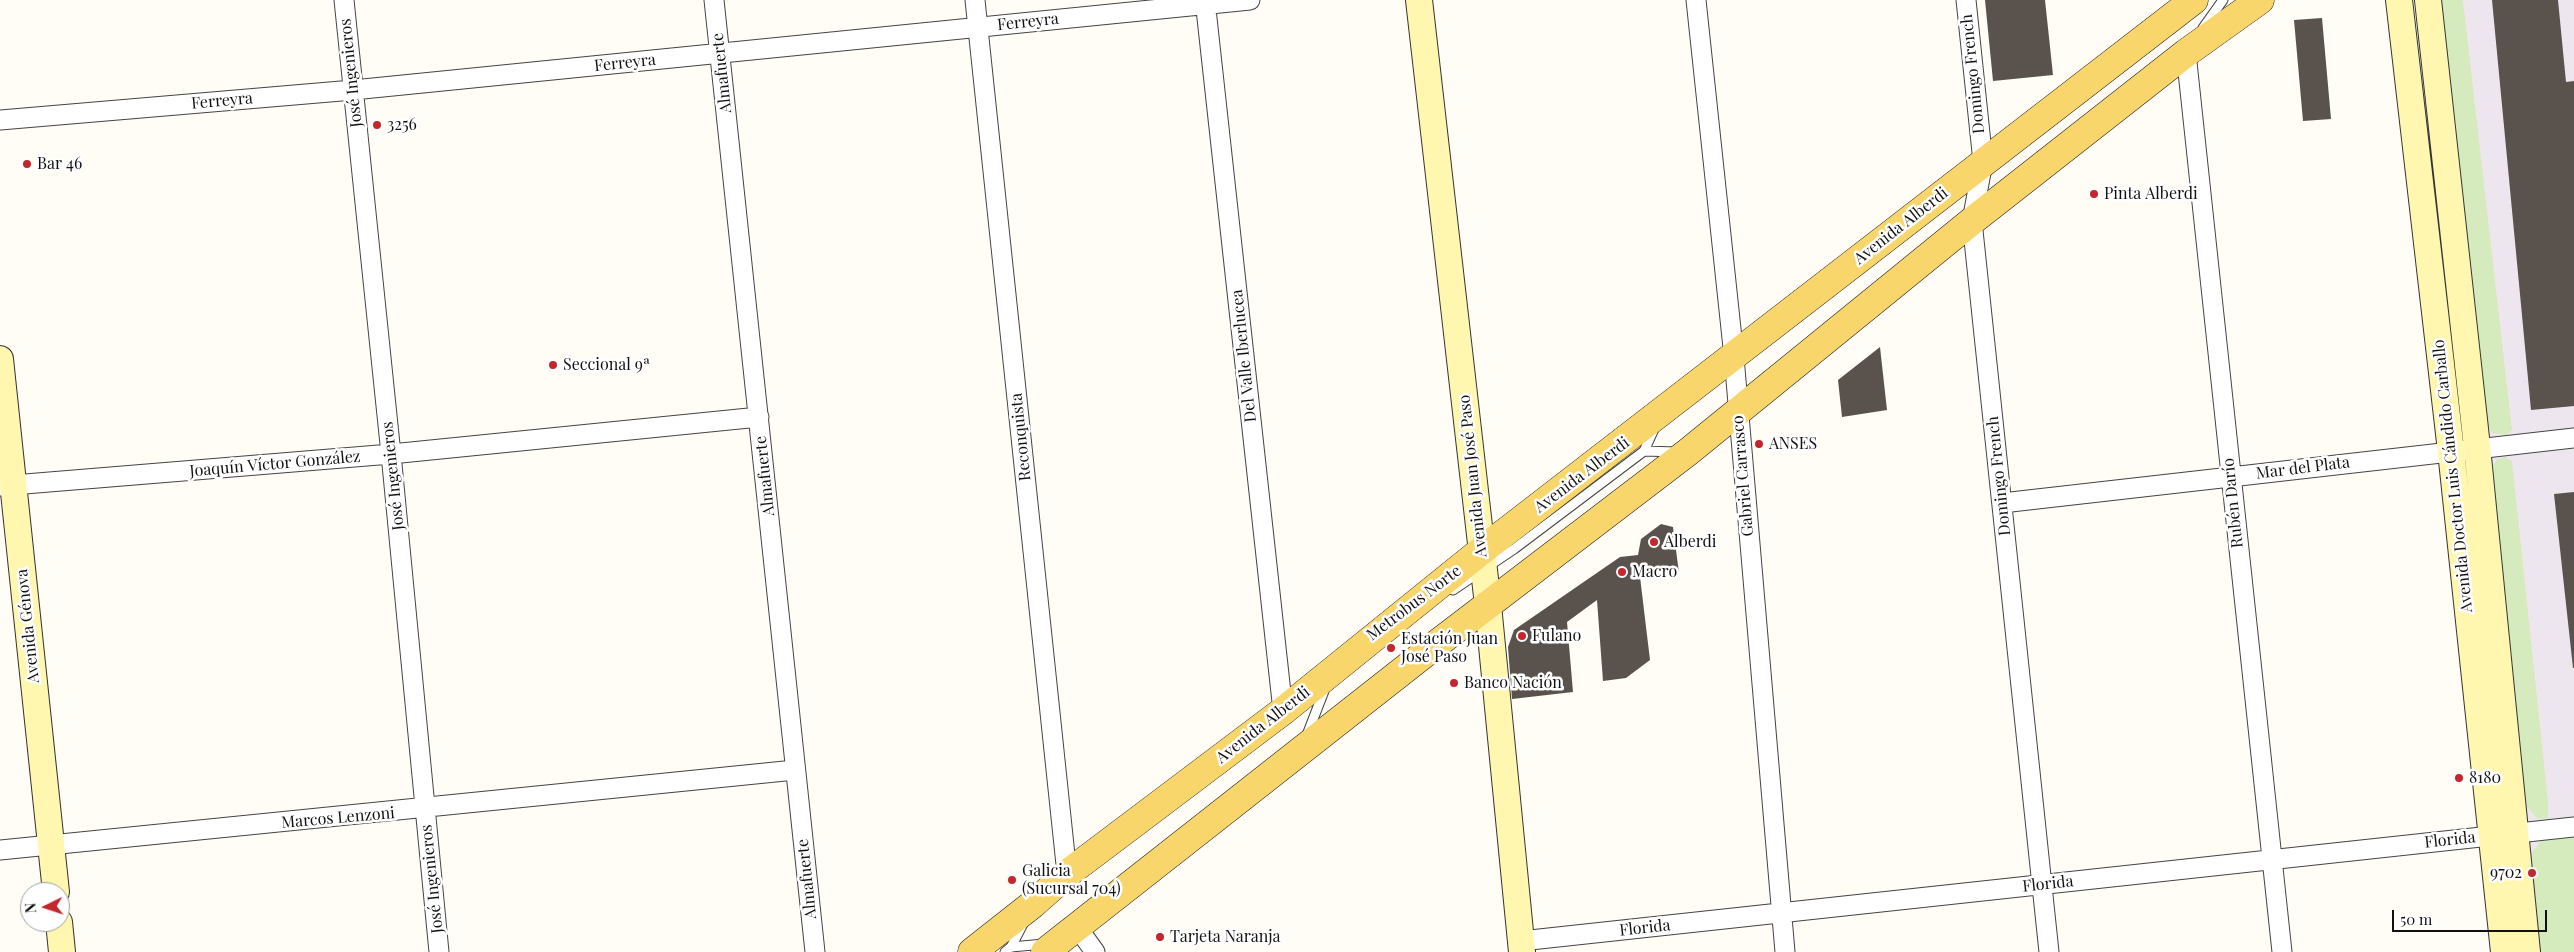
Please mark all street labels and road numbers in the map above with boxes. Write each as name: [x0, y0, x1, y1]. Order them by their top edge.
street label: Ferreyra: [996, 9, 1060, 35]
street label: Domingo French: [1957, 13, 1989, 135]
street label: José Ingenieros: [336, 18, 366, 128]
street label: Almafuerte: [708, 32, 736, 114]
street label: Ferreyra: [593, 50, 657, 76]
street label: Ferreyra: [190, 89, 254, 113]
street label: Avenida Alberdi: [1850, 183, 1952, 269]
street label: Del Valle Iberlucea: [1227, 289, 1261, 423]
street label: Avenida Doctor Luis Cándido Carballo: [2429, 338, 2477, 614]
street label: Reconquista: [1007, 392, 1035, 482]
street label: Avenida Juan José Paso: [1455, 394, 1491, 558]
street label: Gabriel Carrasco: [1728, 415, 1758, 537]
street label: Domingo French: [1983, 415, 2015, 537]
street label: José Ingenieros: [378, 421, 408, 531]
street label: Avenida Alberdi: [1531, 433, 1633, 517]
street label: Almafuerte: [751, 435, 779, 517]
street label: Joaquín Víctor González: [189, 447, 361, 481]
street label: Mar del Plata: [2255, 453, 2351, 483]
street label: Rubén Darío: [2219, 457, 2247, 549]
street label: Metrobus Norte: [1363, 561, 1465, 645]
street label: Avenida Génova: [12, 568, 44, 684]
street label: Avenida Alberdi: [1212, 682, 1314, 768]
street label: Marcos Lenzoni: [280, 803, 396, 833]
street label: José Ingenieros: [417, 824, 447, 934]
street label: Florida: [2424, 828, 2476, 852]
street label: Almafuerte: [793, 838, 821, 920]
street label: Florida: [2022, 872, 2074, 896]
street label: Florida: [1619, 916, 1671, 940]

